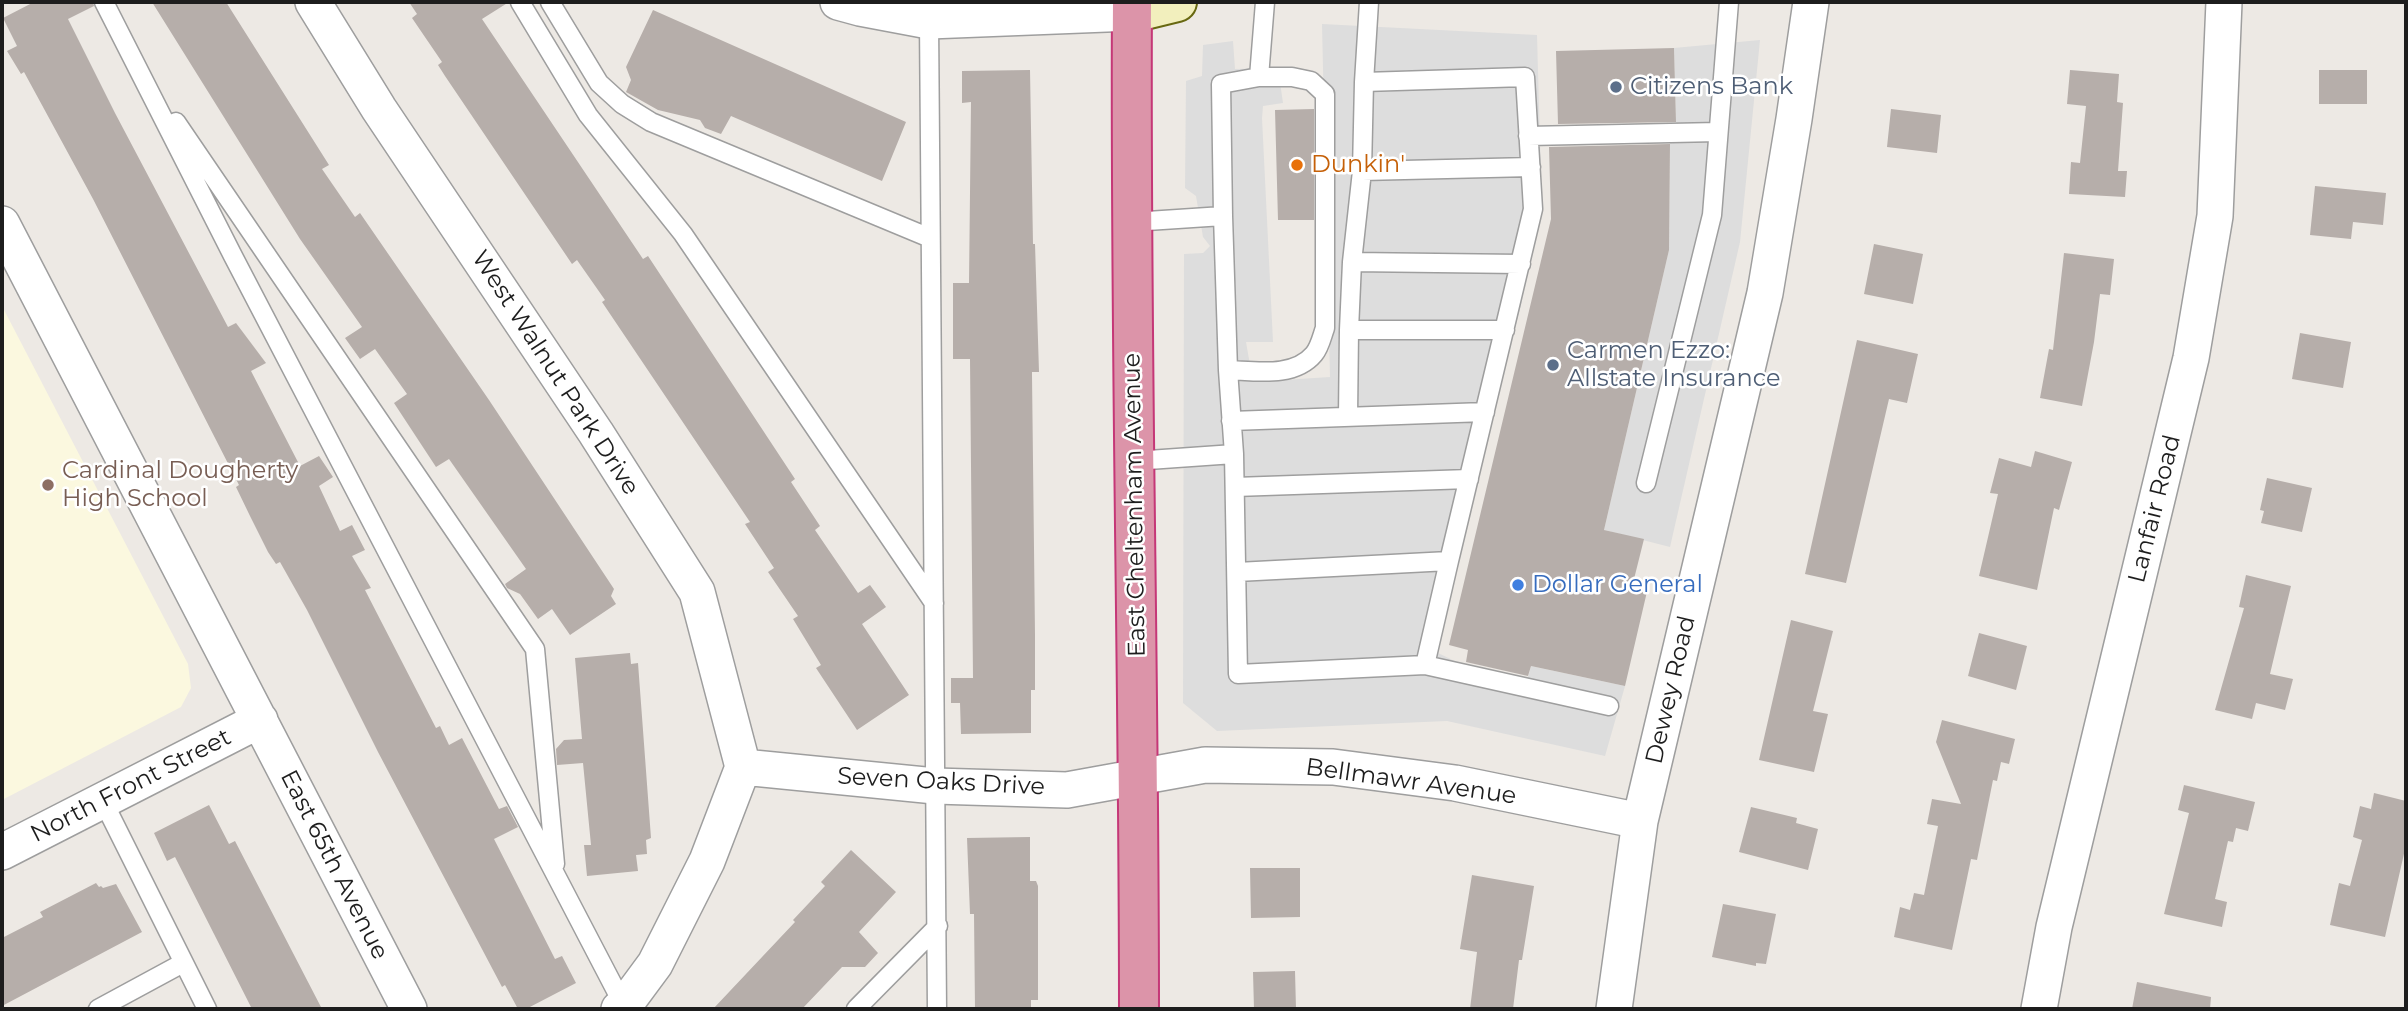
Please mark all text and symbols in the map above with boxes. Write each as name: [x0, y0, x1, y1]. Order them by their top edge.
place label: Citizens Bank: [1630, 73, 1793, 101]
marker: Citizens Bank: [1608, 79, 1624, 95]
place label: Dunkin': [1311, 151, 1405, 179]
marker: Dunkin': [1289, 157, 1305, 173]
street label: West Walnut Park Drive: [465, 245, 645, 501]
place label: Carmen Ezzo: Allstate Insurance: [1567, 337, 1780, 393]
street label: East Cheltenham Avenue: [1118, 353, 1152, 657]
marker: Carmen Ezzo: Allstate Insurance: [1545, 357, 1561, 373]
street label: Lanfair Road: [2123, 432, 2187, 586]
place label: Cardinal Dougherty High School: [62, 457, 298, 513]
marker: Cardinal Dougherty High School: [40, 477, 56, 493]
place label: Dollar General: [1532, 571, 1703, 599]
marker: Dollar General: [1510, 577, 1526, 593]
street label: Dewey Road: [1640, 613, 1702, 767]
street label: North Front Street: [26, 723, 236, 849]
street label: Bellmawr Avenue: [1304, 753, 1518, 811]
street label: Seven Oaks Drive: [836, 762, 1046, 802]
street label: East 65th Avenue: [274, 765, 394, 965]

